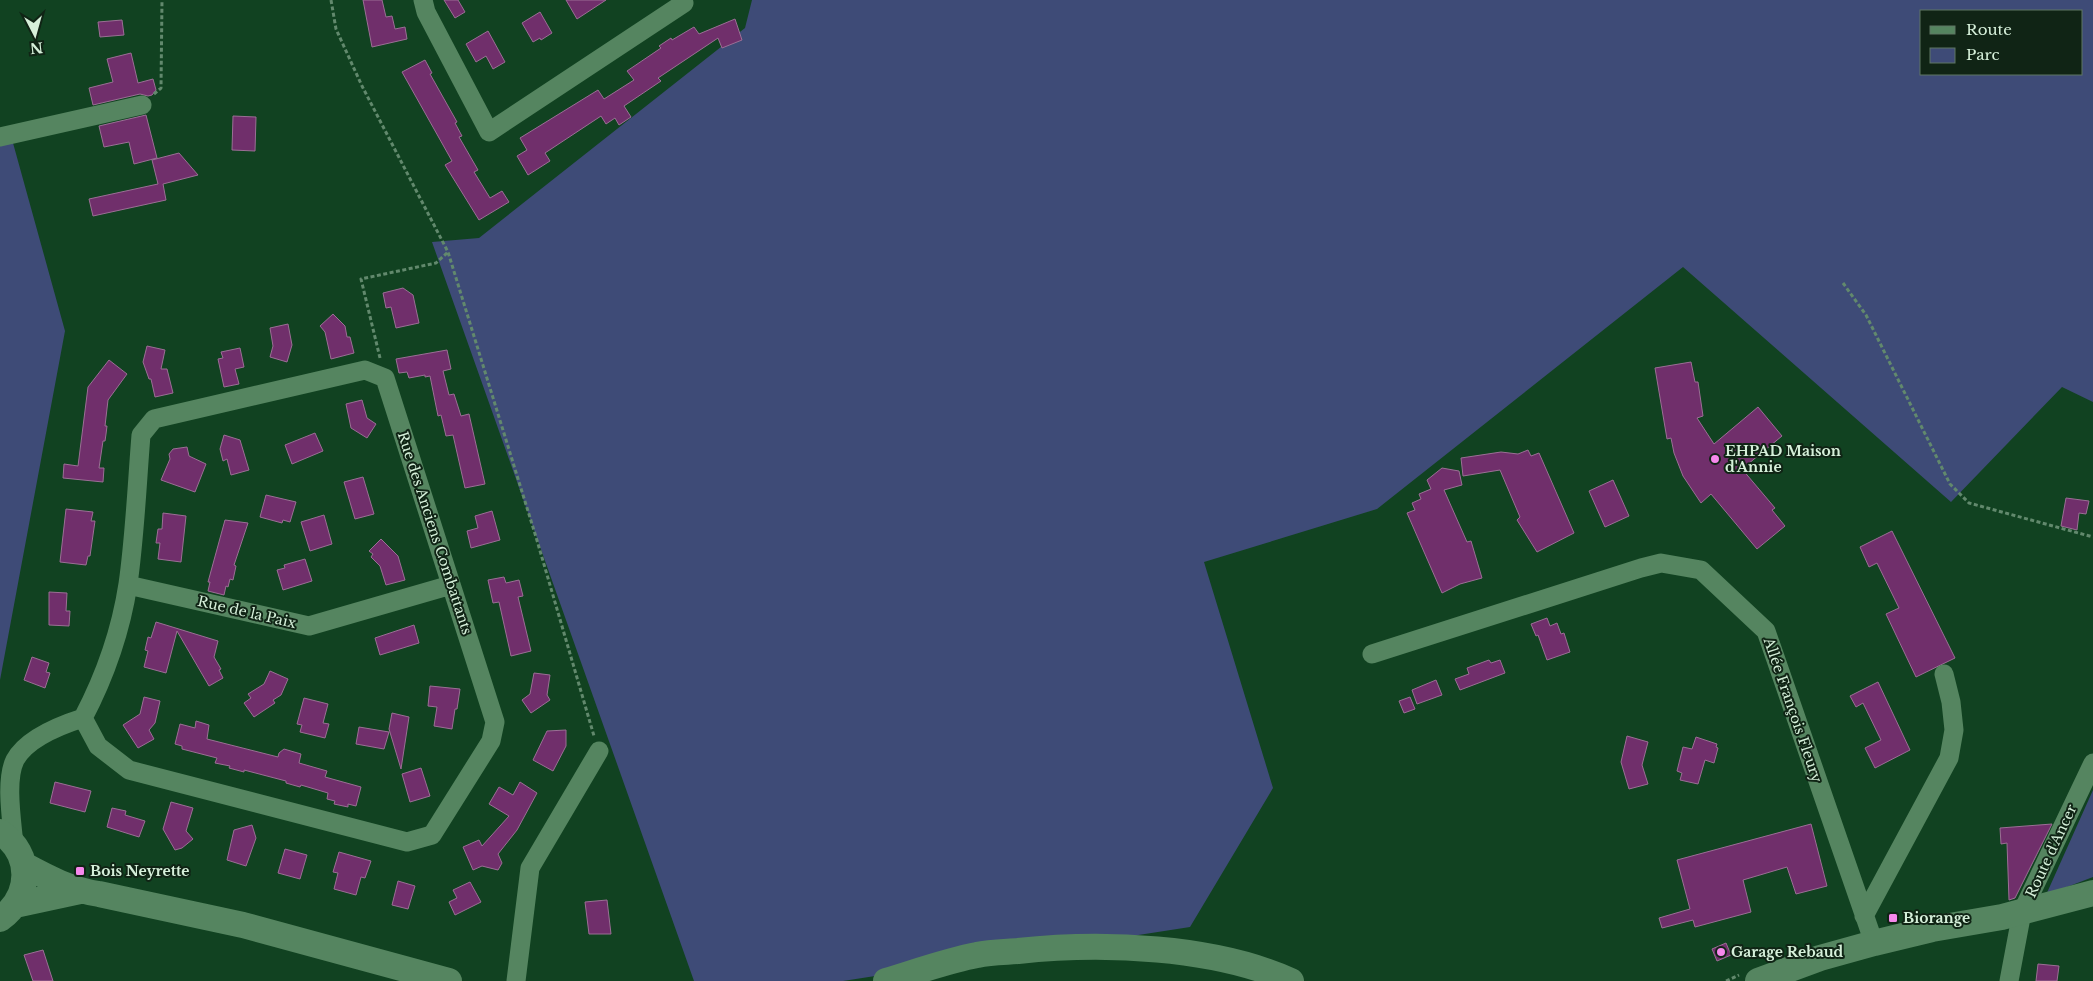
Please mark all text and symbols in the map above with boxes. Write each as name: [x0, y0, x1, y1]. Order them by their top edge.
north arrow: [10, 10, 60, 60]
legend: [1920, 10, 2083, 75]
text: Route: [1966, 20, 2012, 39]
text: N: [29, 38, 44, 58]
text: Parc: [1966, 45, 1999, 64]
street label: Rue des Anciens Combattants: [394, 429, 476, 637]
place label: EHPAD Maison d'Annie: [1725, 442, 1841, 476]
marker: EHPAD Maison d'Annie: [1709, 453, 1721, 465]
street label: Rue de la Paix: [196, 592, 299, 632]
street label: Allée François Fleury: [1759, 634, 1826, 785]
street label: Route d'Ancer: [2022, 801, 2081, 901]
place label: Bois Neyrette: [90, 862, 190, 880]
marker: Bois Neyrette: [74, 865, 86, 877]
place label: Biorange: [1903, 909, 1970, 927]
marker: Biorange: [1887, 912, 1899, 924]
place label: Garage Rebaud: [1731, 943, 1844, 961]
marker: Garage Rebaud: [1715, 946, 1727, 958]

